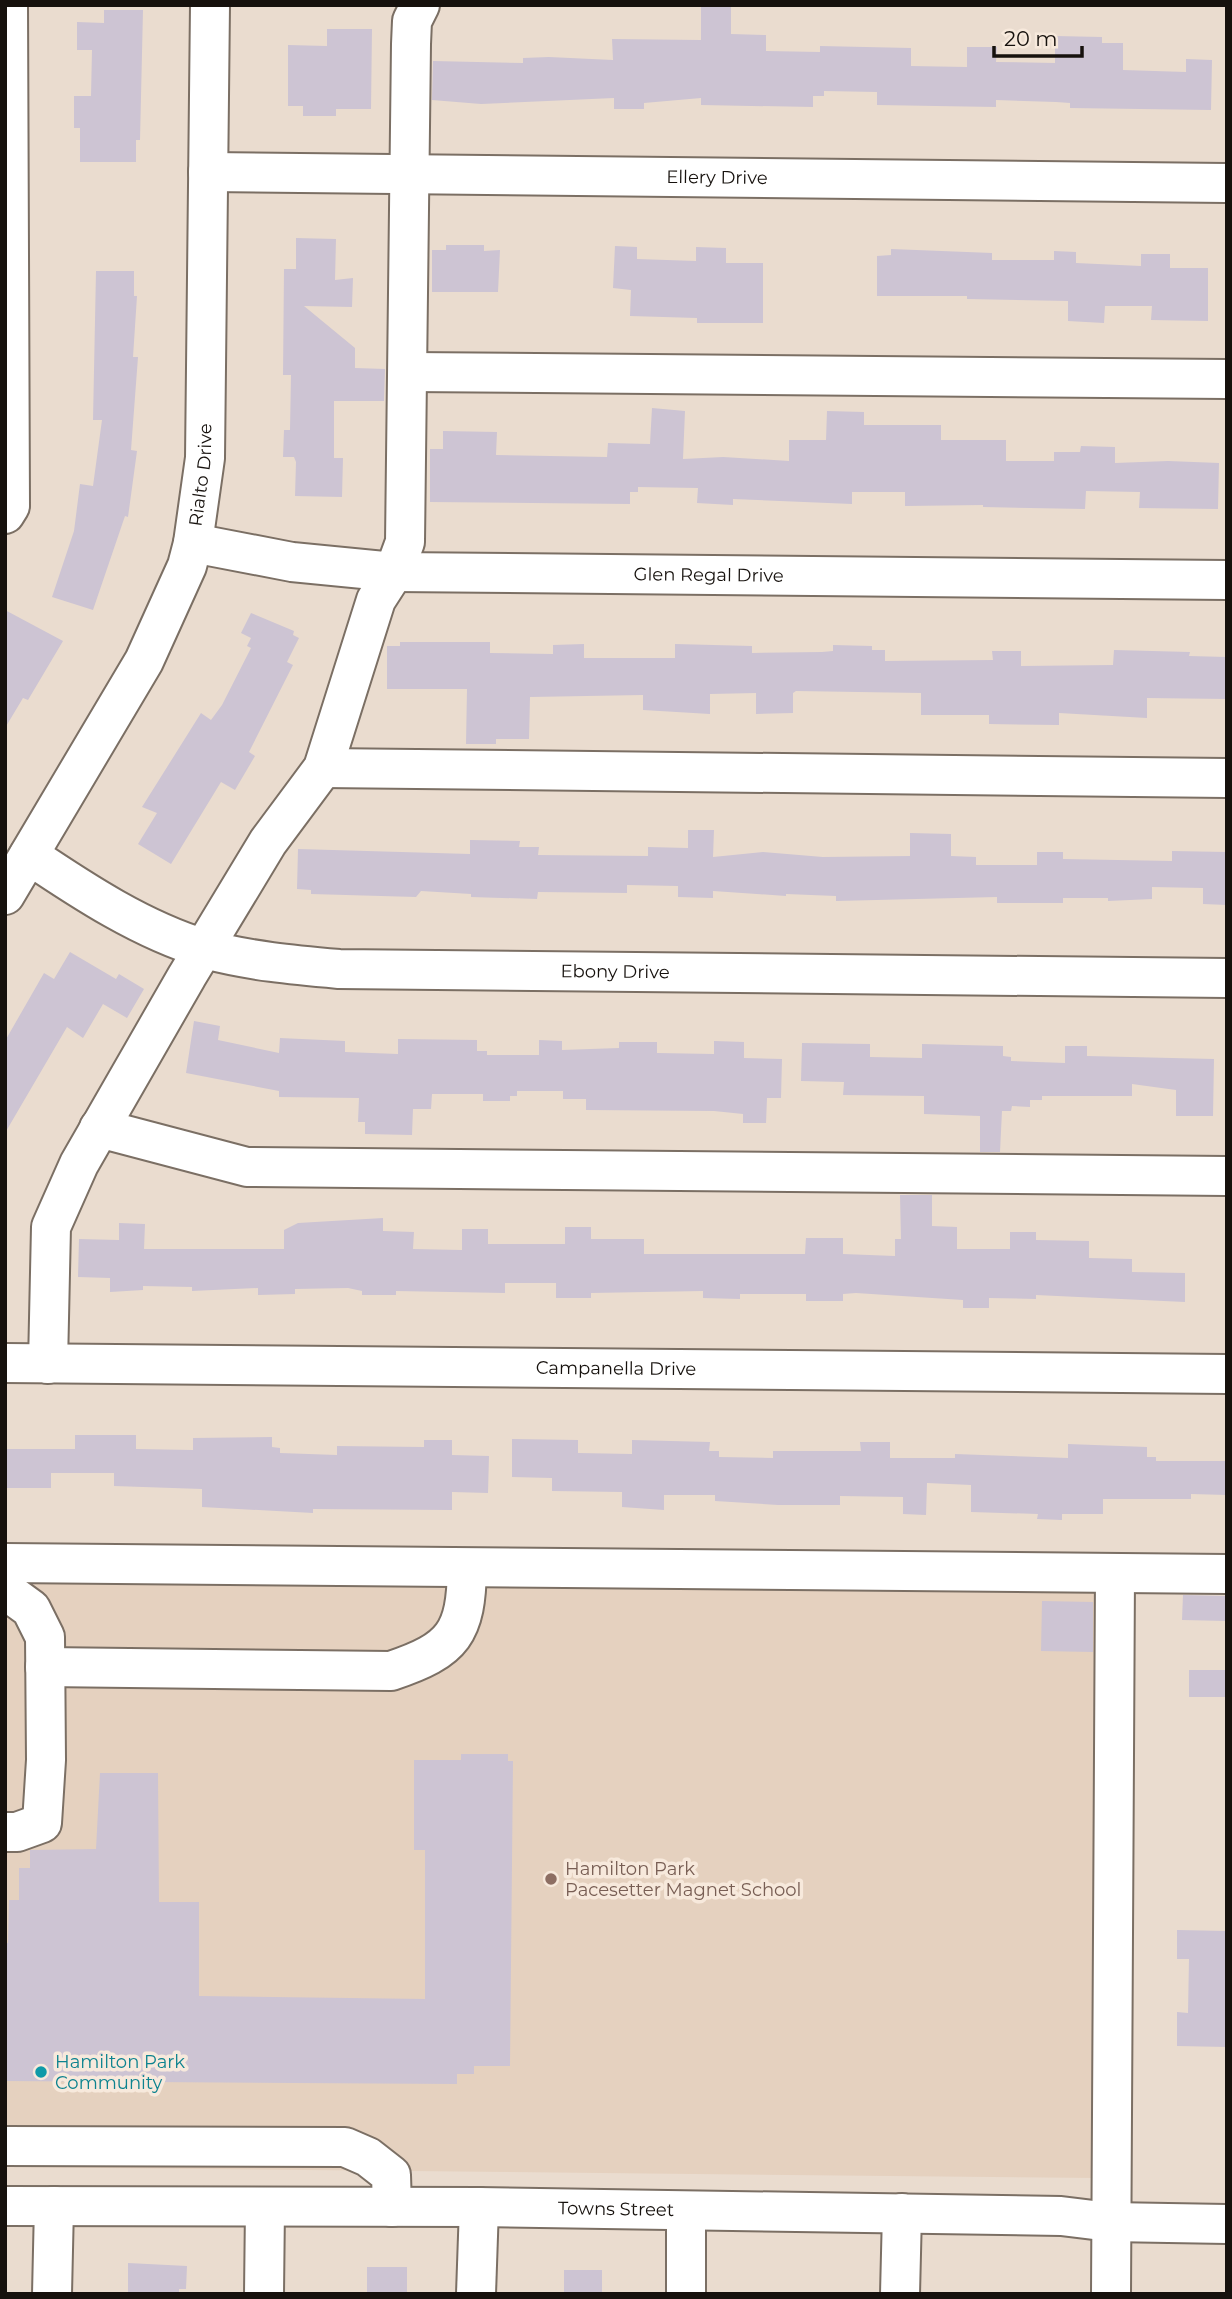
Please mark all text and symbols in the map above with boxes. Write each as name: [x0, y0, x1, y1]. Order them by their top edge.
scale bar: [994, 14, 1082, 58]
text: 20 m: [1004, 26, 1058, 51]
street label: Ellery Drive: [666, 166, 768, 189]
street label: Rialto Drive: [184, 423, 216, 528]
street label: Glen Regal Drive: [634, 563, 784, 587]
street label: Ebony Drive: [560, 960, 670, 983]
street label: Campanella Drive: [536, 1357, 696, 1380]
place label: Hamilton Park Pacesetter Magnet School: [565, 1858, 801, 1901]
marker: Hamilton Park Pacesetter Magnet School: [543, 1871, 559, 1887]
place label: Hamilton Park Community: [55, 2051, 185, 2094]
marker: Hamilton Park Community: [33, 2064, 49, 2080]
street label: Towns Street: [558, 2197, 674, 2221]

